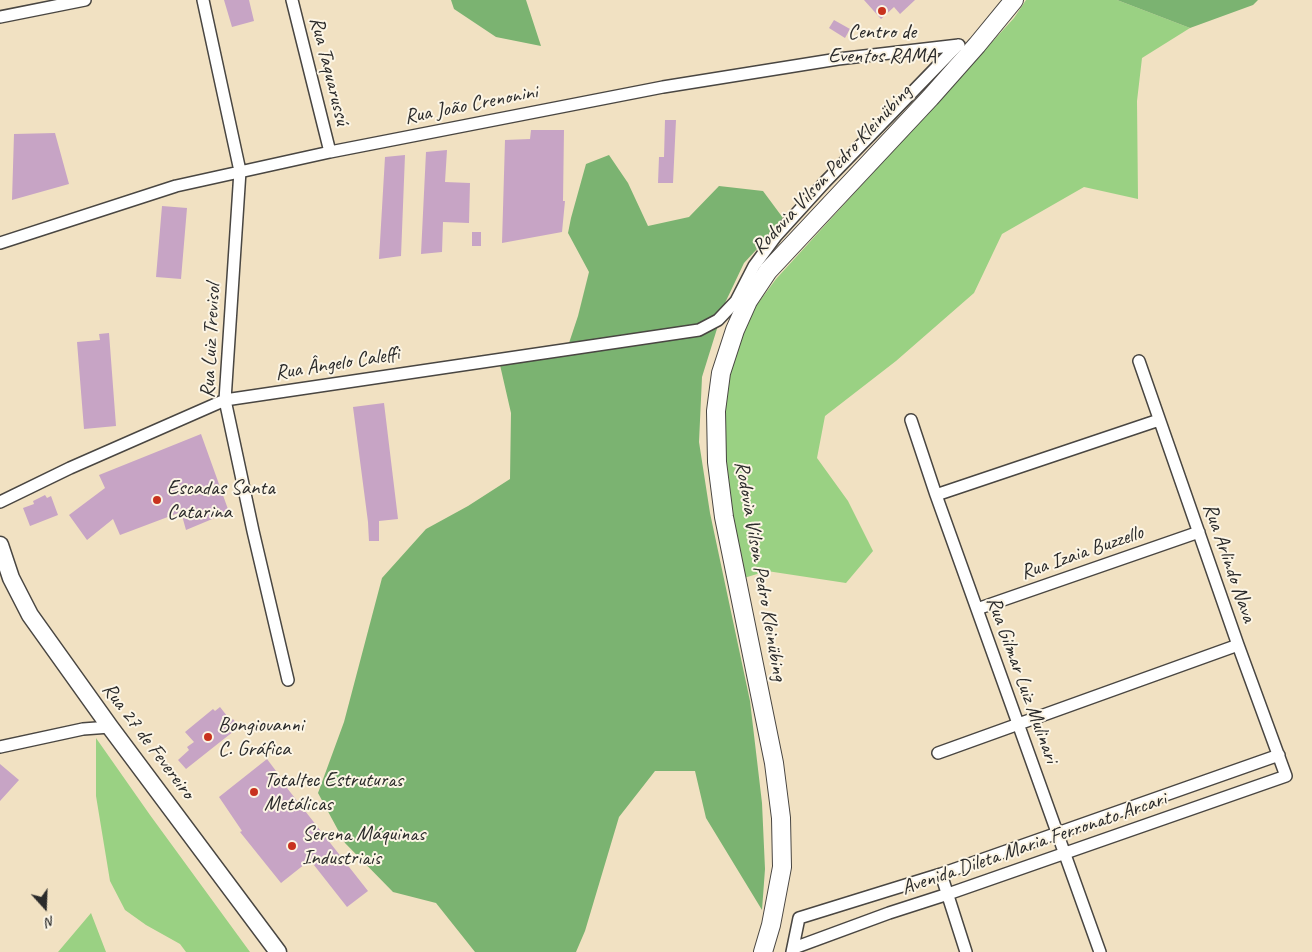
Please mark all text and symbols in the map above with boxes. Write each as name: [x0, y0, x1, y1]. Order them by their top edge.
marker: Centro de Eventos RAMA: [876, 5, 888, 17]
street label: Rua Taquarussú: [303, 14, 355, 128]
place label: Centro de Eventos RAMA: [828, 19, 936, 69]
street label: Rua João Crenonini: [402, 80, 540, 130]
street label: Rodovia Vilson Pedro Kleinübing: [747, 80, 917, 260]
street label: Rua Luiz Trevisol: [195, 283, 227, 399]
street label: Rua Ângelo Caleffi: [273, 342, 401, 386]
street label: Rodovia Vilson Pedro Kleinübing: [728, 459, 792, 683]
place label: Escadas Santa Catarina: [167, 475, 275, 525]
marker: Escadas Santa Catarina: [151, 494, 163, 506]
street label: Rua Arlindo Nava: [1197, 500, 1261, 626]
street label: Rua Izaia Buzzello: [1017, 520, 1147, 586]
street label: Rua Gilmar Luiz Mulinari: [980, 593, 1064, 767]
street label: Rua 27 de Fevereiro: [96, 678, 200, 804]
place label: Bongiovanni C. Gráfica: [218, 712, 304, 762]
marker: Bongiovanni C. Gráfica: [202, 731, 214, 743]
place label: Totaltec Estruturas Metálicas: [264, 767, 403, 817]
marker: Totaltec Estruturas Metálicas: [248, 786, 260, 798]
street label: Avenida Dileta Maria Ferronato Arcari: [898, 787, 1170, 901]
place label: Serena Máquinas Industriais: [302, 821, 425, 871]
marker: Serena Máquinas Industriais: [286, 840, 298, 852]
north arrow: [20, 882, 70, 932]
text: N: [43, 912, 57, 931]

